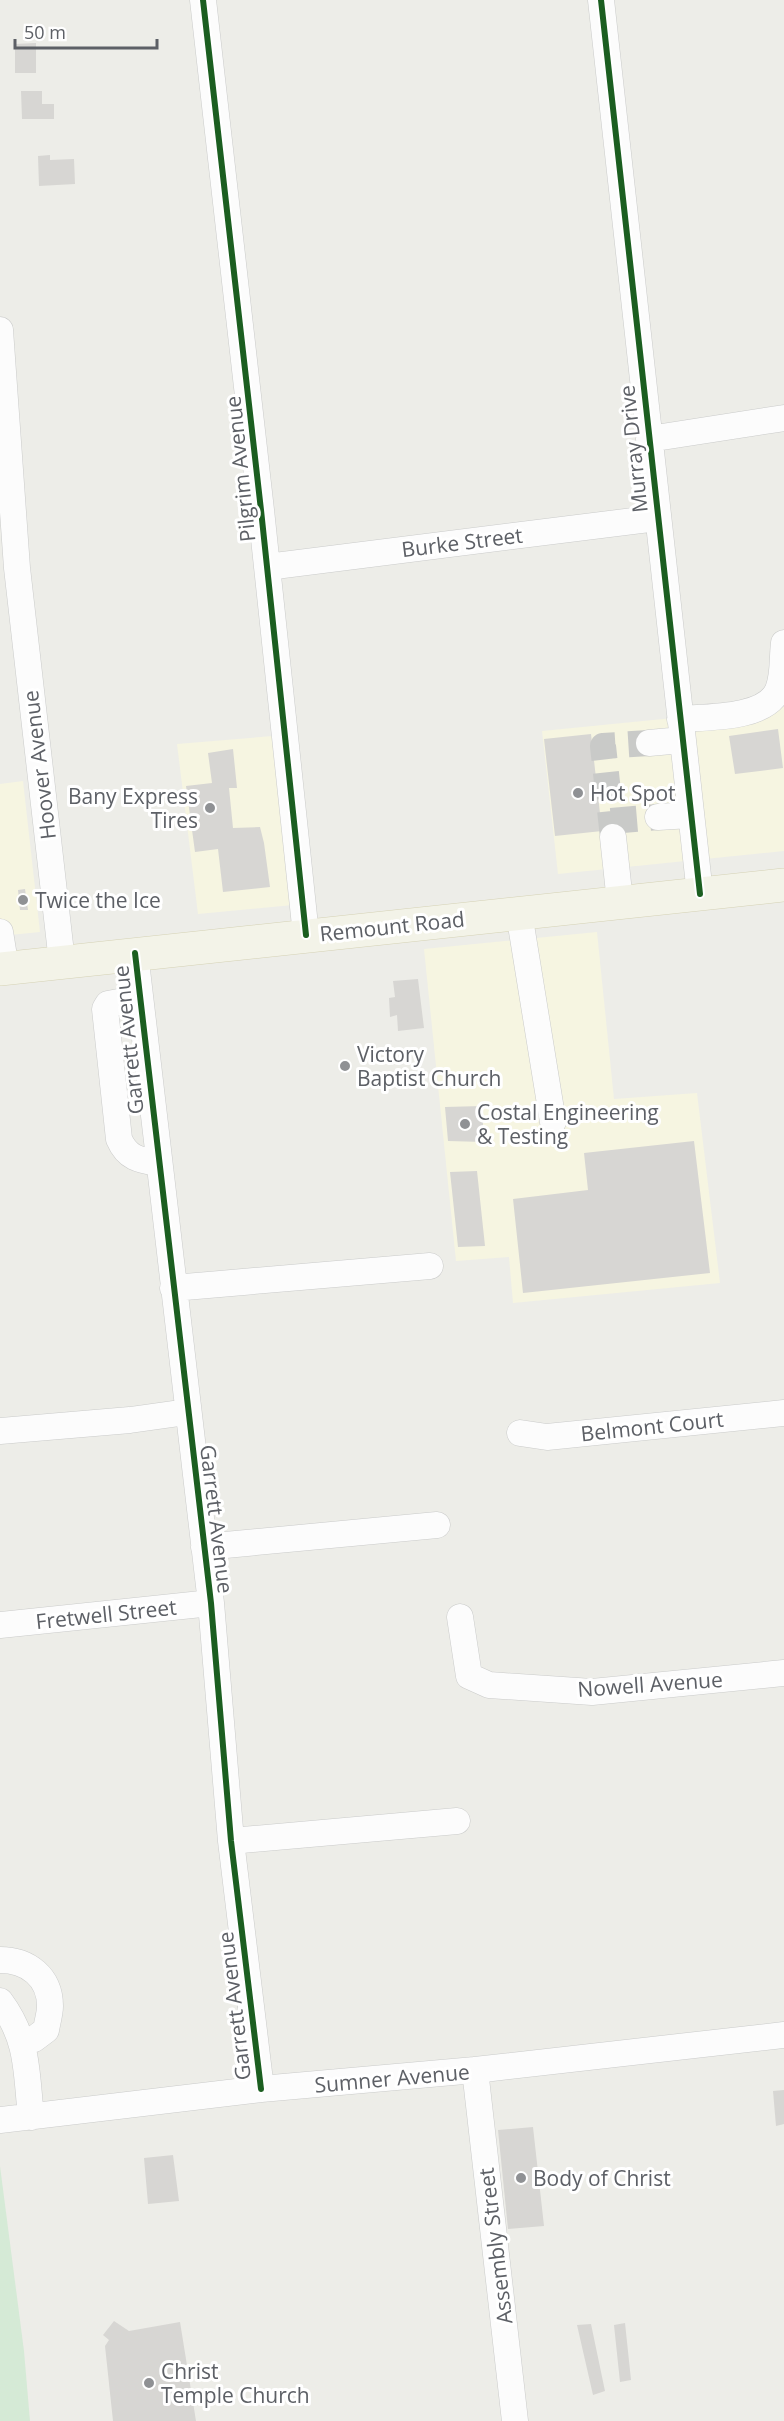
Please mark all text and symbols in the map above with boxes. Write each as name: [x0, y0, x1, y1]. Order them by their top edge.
scale bar: [15, 12, 158, 50]
text: 50 m: [24, 20, 66, 44]
street label: Murray Drive: [612, 384, 654, 514]
street label: Pilgrim Avenue: [218, 395, 262, 543]
street label: Burke Street: [400, 521, 524, 563]
street label: Hoover Avenue: [16, 689, 62, 841]
place label: Hot Spot: [590, 779, 676, 807]
place label: Bany Express Tires: [68, 782, 198, 834]
marker: Hot Spot: [571, 786, 585, 800]
marker: Bany Express Tires: [203, 801, 217, 815]
place label: Twice the Ice: [35, 886, 161, 914]
marker: Twice the Ice: [16, 893, 30, 907]
street label: Remount Road: [318, 904, 466, 948]
street label: Garrett Avenue: [106, 964, 150, 1116]
place label: Victory Baptist Church: [357, 1040, 501, 1092]
marker: Victory Baptist Church: [338, 1059, 352, 1073]
place label: Costal Engineering & Testing: [477, 1098, 659, 1150]
marker: Costal Engineering & Testing: [458, 1117, 472, 1131]
street label: Belmont Court: [579, 1405, 725, 1447]
street label: Garrett Avenue: [194, 1443, 240, 1595]
street label: Fretwell Street: [34, 1593, 178, 1635]
street label: Nowell Avenue: [576, 1665, 724, 1703]
street label: Garrett Avenue: [211, 1930, 257, 2082]
street label: Sumner Avenue: [313, 2057, 471, 2099]
place label: Body of Christ: [533, 2164, 671, 2192]
street label: Assembly Street: [472, 2166, 518, 2326]
marker: Body of Christ: [514, 2171, 528, 2185]
place label: Christ Temple Church: [161, 2357, 310, 2409]
marker: Christ Temple Church: [142, 2376, 156, 2390]

